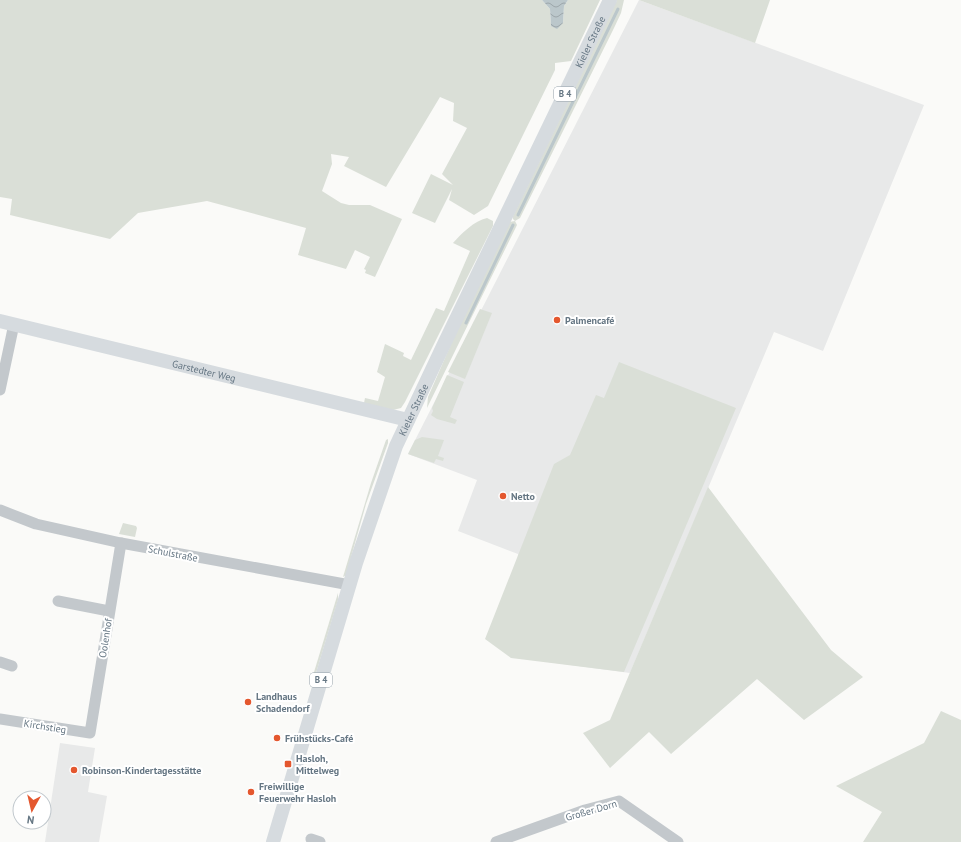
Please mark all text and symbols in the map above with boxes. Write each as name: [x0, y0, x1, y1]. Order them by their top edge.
street label: Kieler Straße: [572, 14, 608, 70]
road number: B 4: [554, 87, 576, 101]
place label: Palmencafé: [565, 314, 614, 327]
marker: Palmencafé: [552, 315, 562, 325]
street label: Garstedter Weg: [171, 357, 237, 385]
street label: Kieler Straße: [396, 382, 431, 438]
place label: Netto: [511, 490, 536, 503]
marker: Netto: [498, 491, 508, 501]
street label: Schulstraße: [147, 542, 199, 565]
street label: Oolenhof: [96, 617, 115, 659]
road number: B 4: [310, 673, 332, 687]
place label: Landhaus Schadendorf: [256, 690, 310, 715]
marker: Landhaus Schadendorf: [243, 697, 253, 707]
street label: Kirchstieg: [23, 717, 67, 736]
place label: Frühstücks-Café: [285, 732, 353, 745]
marker: Frühstücks-Café: [272, 733, 282, 743]
place label: Hasloh, Mittelweg: [296, 752, 339, 777]
marker: Hasloh, Mittelweg: [283, 759, 293, 769]
place label: Robinson-Kindertagesstätte: [82, 764, 201, 777]
marker: Robinson-Kindertagesstätte: [69, 765, 79, 775]
place label: Freiwillige Feuerwehr Hasloh: [259, 780, 336, 805]
marker: Freiwillige Feuerwehr Hasloh: [246, 787, 256, 797]
north arrow: [12, 790, 52, 830]
street label: Großer Dorn: [564, 797, 618, 824]
text: N: [26, 812, 35, 827]

